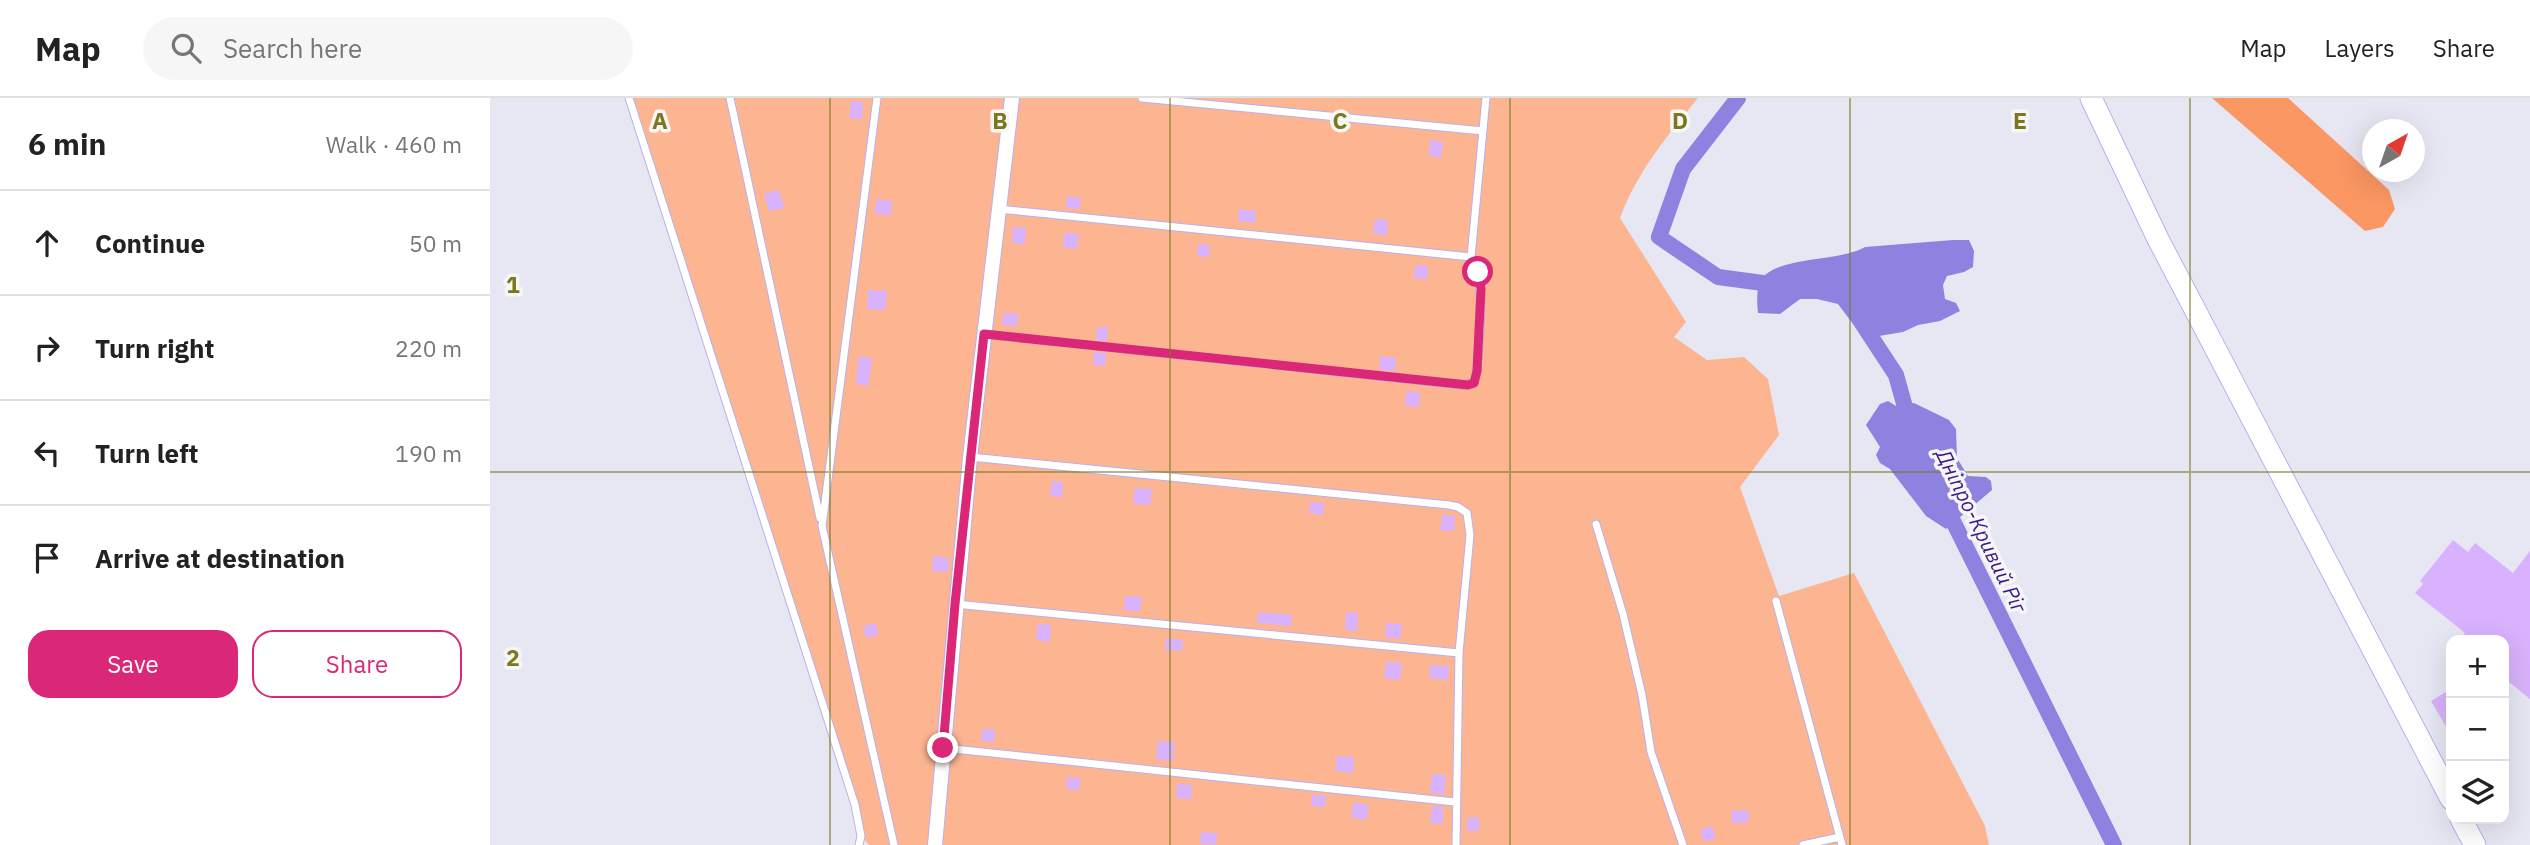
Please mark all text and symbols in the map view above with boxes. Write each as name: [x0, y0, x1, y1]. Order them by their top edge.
search box: [143, 17, 633, 80]
text: Map: [35, 27, 101, 70]
icon: search: [167, 29, 205, 67]
text: Search here: [223, 31, 362, 65]
text: Map: [2240, 32, 2287, 64]
text: Layers: [2325, 32, 2395, 64]
text: Share: [2433, 32, 2495, 64]
text: A: [652, 105, 668, 135]
text: B: [992, 105, 1008, 135]
text: C: [1333, 105, 1348, 135]
text: D: [1672, 105, 1688, 135]
text: E: [2013, 105, 2027, 135]
north arrow: [2362, 119, 2425, 182]
text: 6 min: [28, 124, 106, 163]
text: Walk · 460 m: [326, 129, 462, 159]
icon: ahead: [28, 224, 66, 262]
text: Continue: [95, 226, 205, 260]
text: 50 m: [409, 228, 462, 258]
route start: [1462, 256, 1493, 287]
text: 1: [506, 269, 520, 299]
icon: right: [28, 329, 66, 367]
text: Turn right: [95, 331, 214, 365]
text: 220 m: [395, 333, 462, 363]
icon: left: [28, 434, 66, 472]
text: Turn left: [95, 436, 198, 470]
text: 190 m: [395, 438, 462, 468]
water label: Дніпро-Кривий Ріг: [1929, 442, 2034, 618]
icon: arrive: [28, 539, 66, 577]
text: Arrive at destination: [95, 541, 345, 575]
button: Save: [28, 630, 238, 698]
button: Share: [252, 630, 462, 698]
map controls: [2446, 635, 2509, 824]
button: +: [2446, 635, 2509, 698]
text: 2: [506, 642, 520, 672]
button: −: [2446, 698, 2509, 761]
route end: [927, 732, 958, 763]
button: layers: [2446, 761, 2509, 824]

